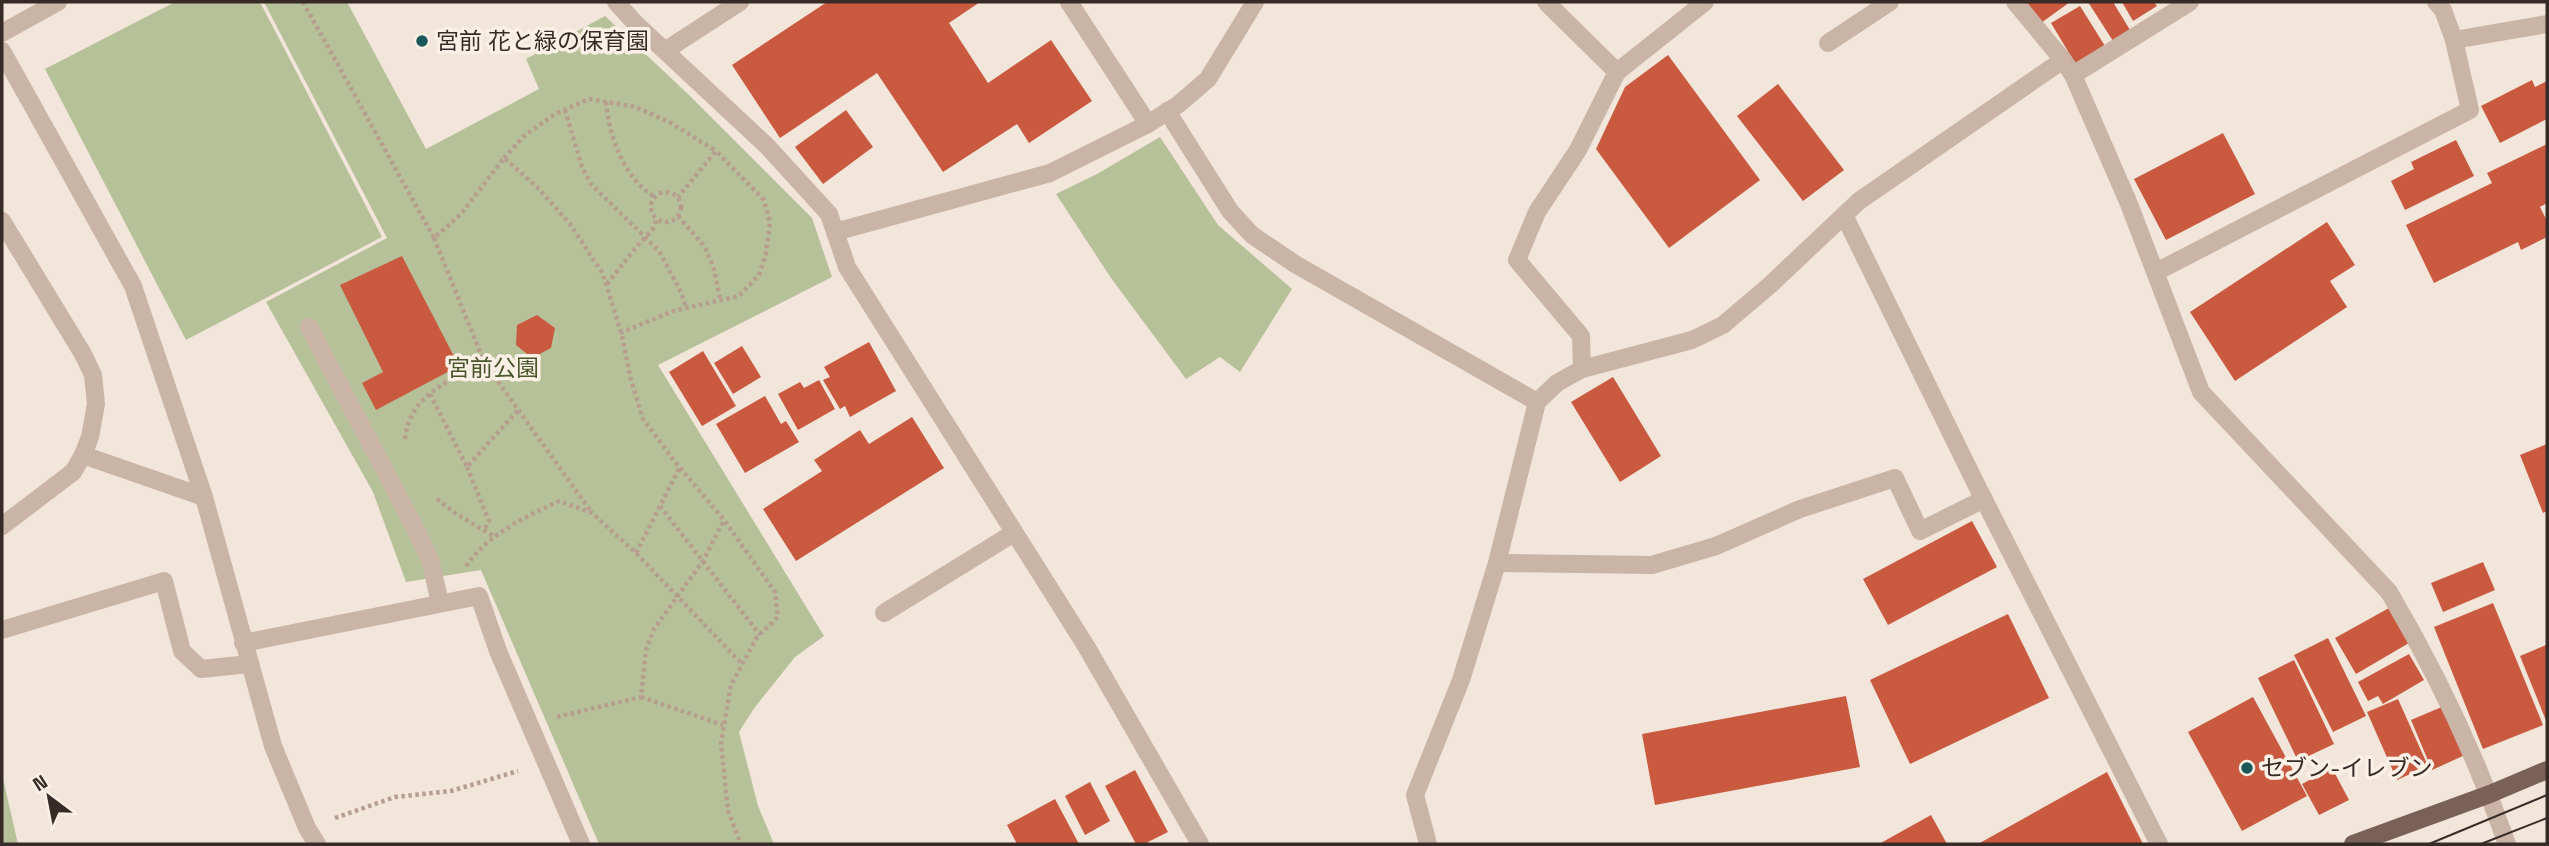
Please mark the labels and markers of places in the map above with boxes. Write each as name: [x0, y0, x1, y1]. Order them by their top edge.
place label: 宮前 花と緑の保育園: [436, 26, 649, 56]
marker: 宮前 花と緑の保育園: [414, 33, 430, 49]
place label: セブン-イレブン: [2261, 753, 2432, 783]
marker: セブン-イレブン: [2239, 760, 2255, 776]

